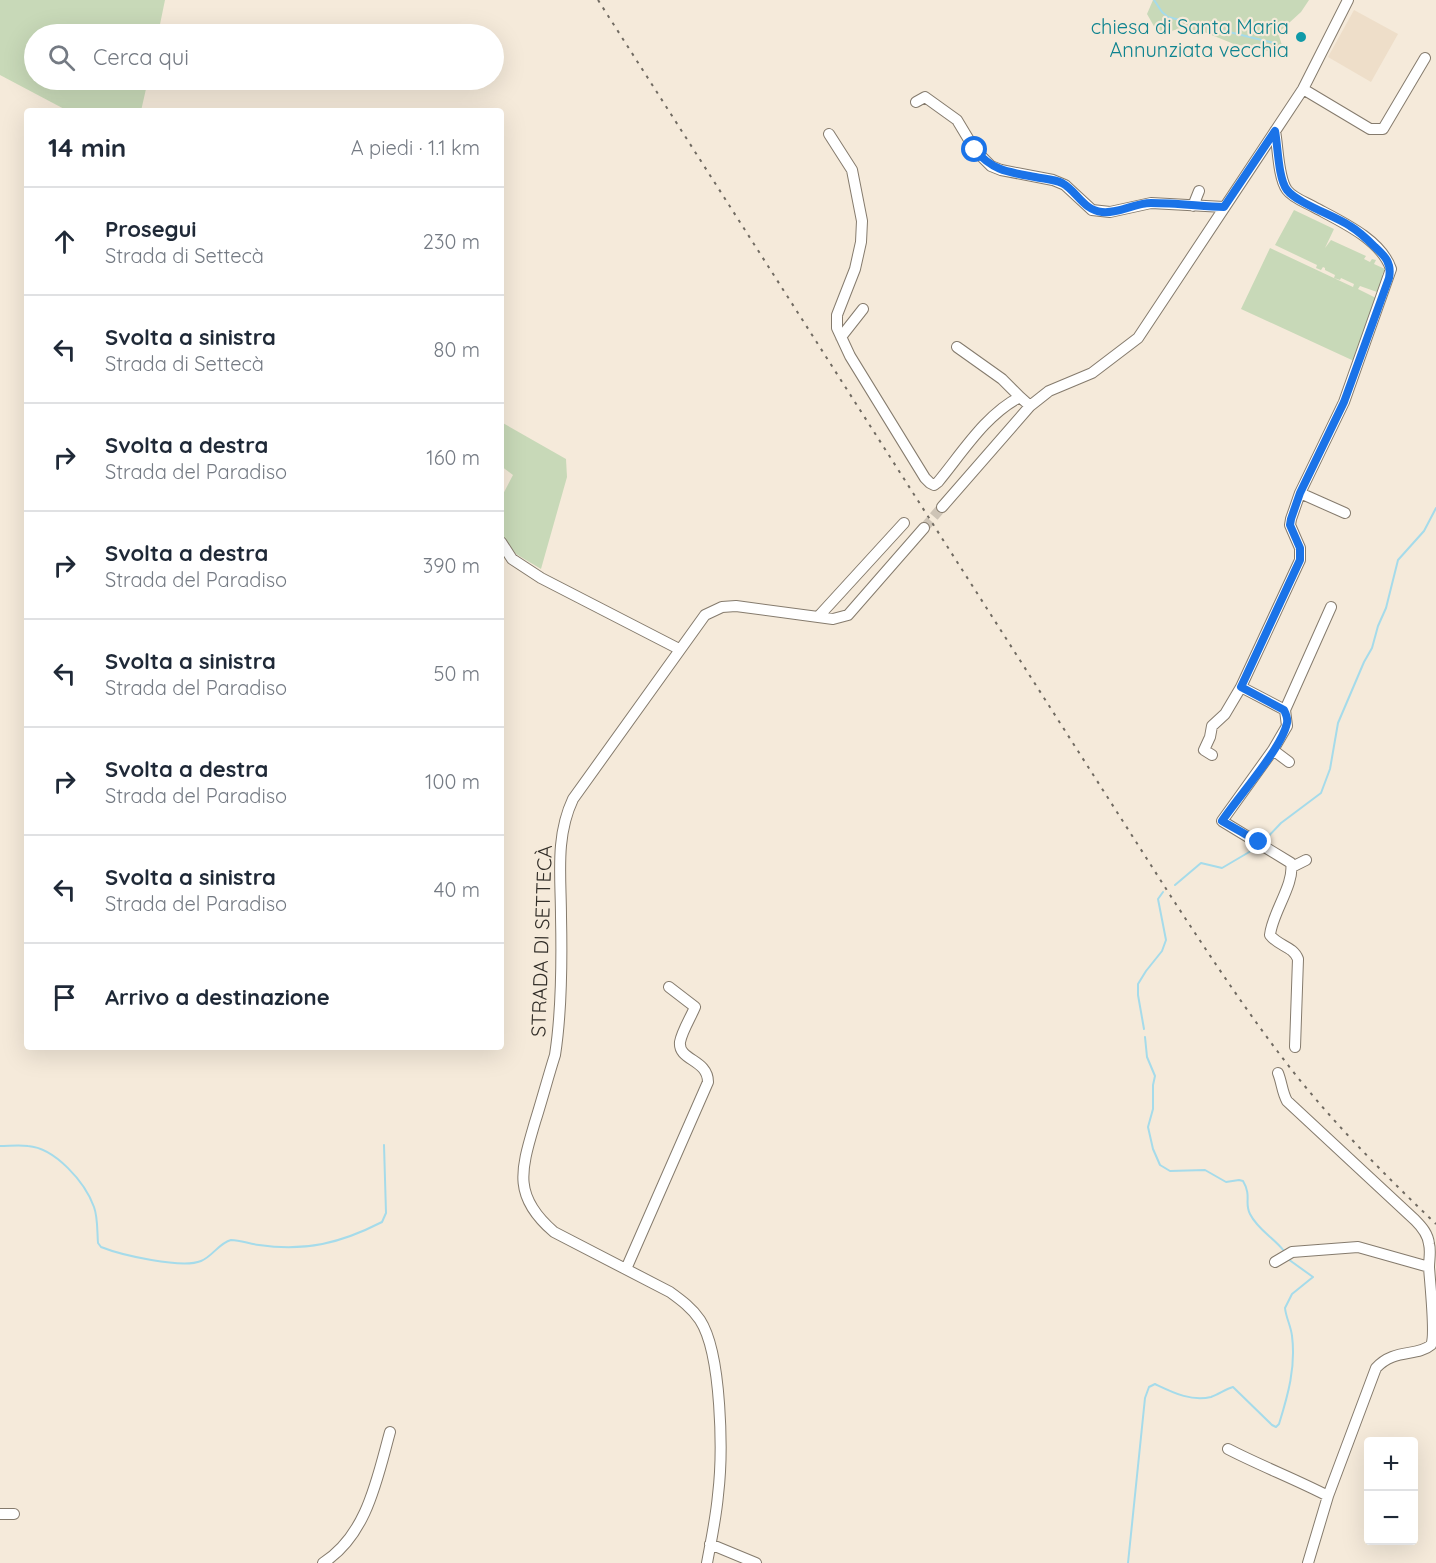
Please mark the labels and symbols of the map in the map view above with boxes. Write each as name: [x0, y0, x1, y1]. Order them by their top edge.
place label: chiesa di Santa Maria Annunziata vecchia: [1091, 14, 1289, 62]
marker: chiesa di Santa Maria Annunziata vecchia: [1294, 30, 1308, 44]
route start: [961, 136, 987, 162]
route end: [1245, 828, 1271, 854]
street label: STRADA DI SETTECÀ: [525, 845, 557, 1037]

